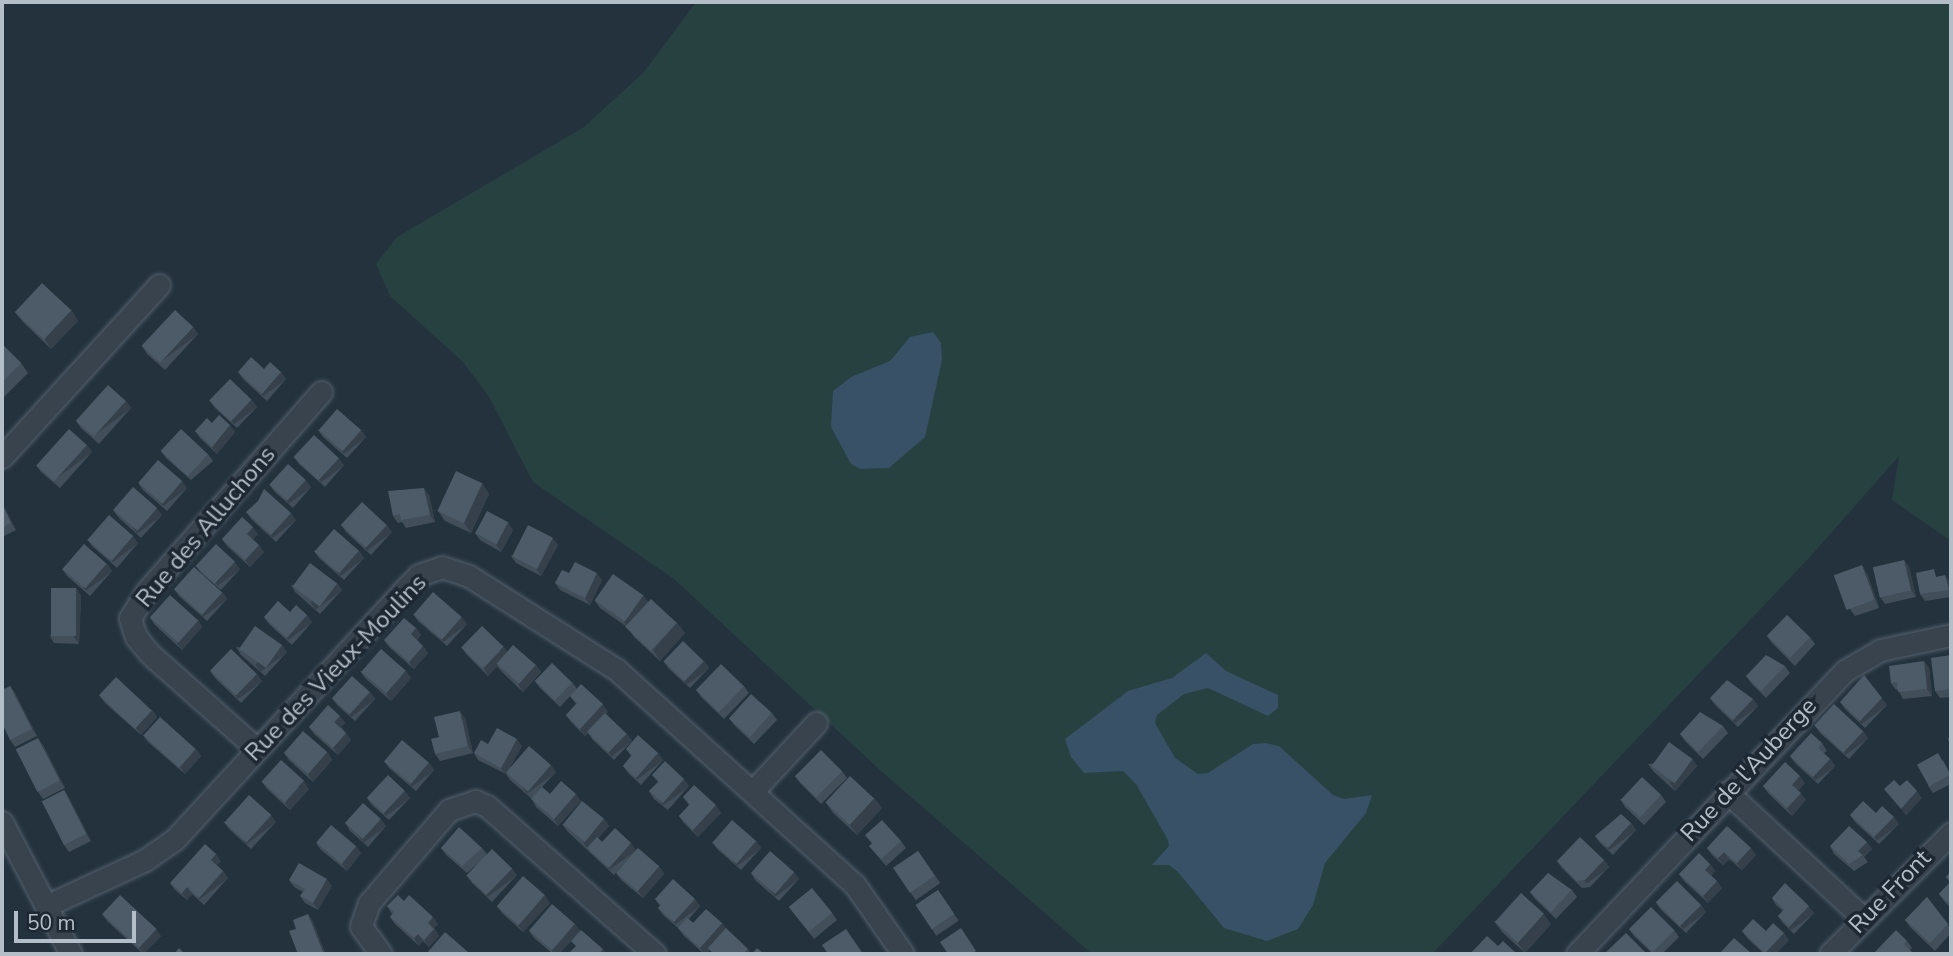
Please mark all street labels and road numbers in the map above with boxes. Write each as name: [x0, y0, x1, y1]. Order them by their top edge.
street label: Rue des Alluchons: [130, 441, 282, 613]
street label: Rue des Vieux-Moulins: [239, 569, 433, 767]
street label: Rue de l'Auberge: [1675, 692, 1823, 848]
street label: Rue Front: [1843, 844, 1937, 940]

